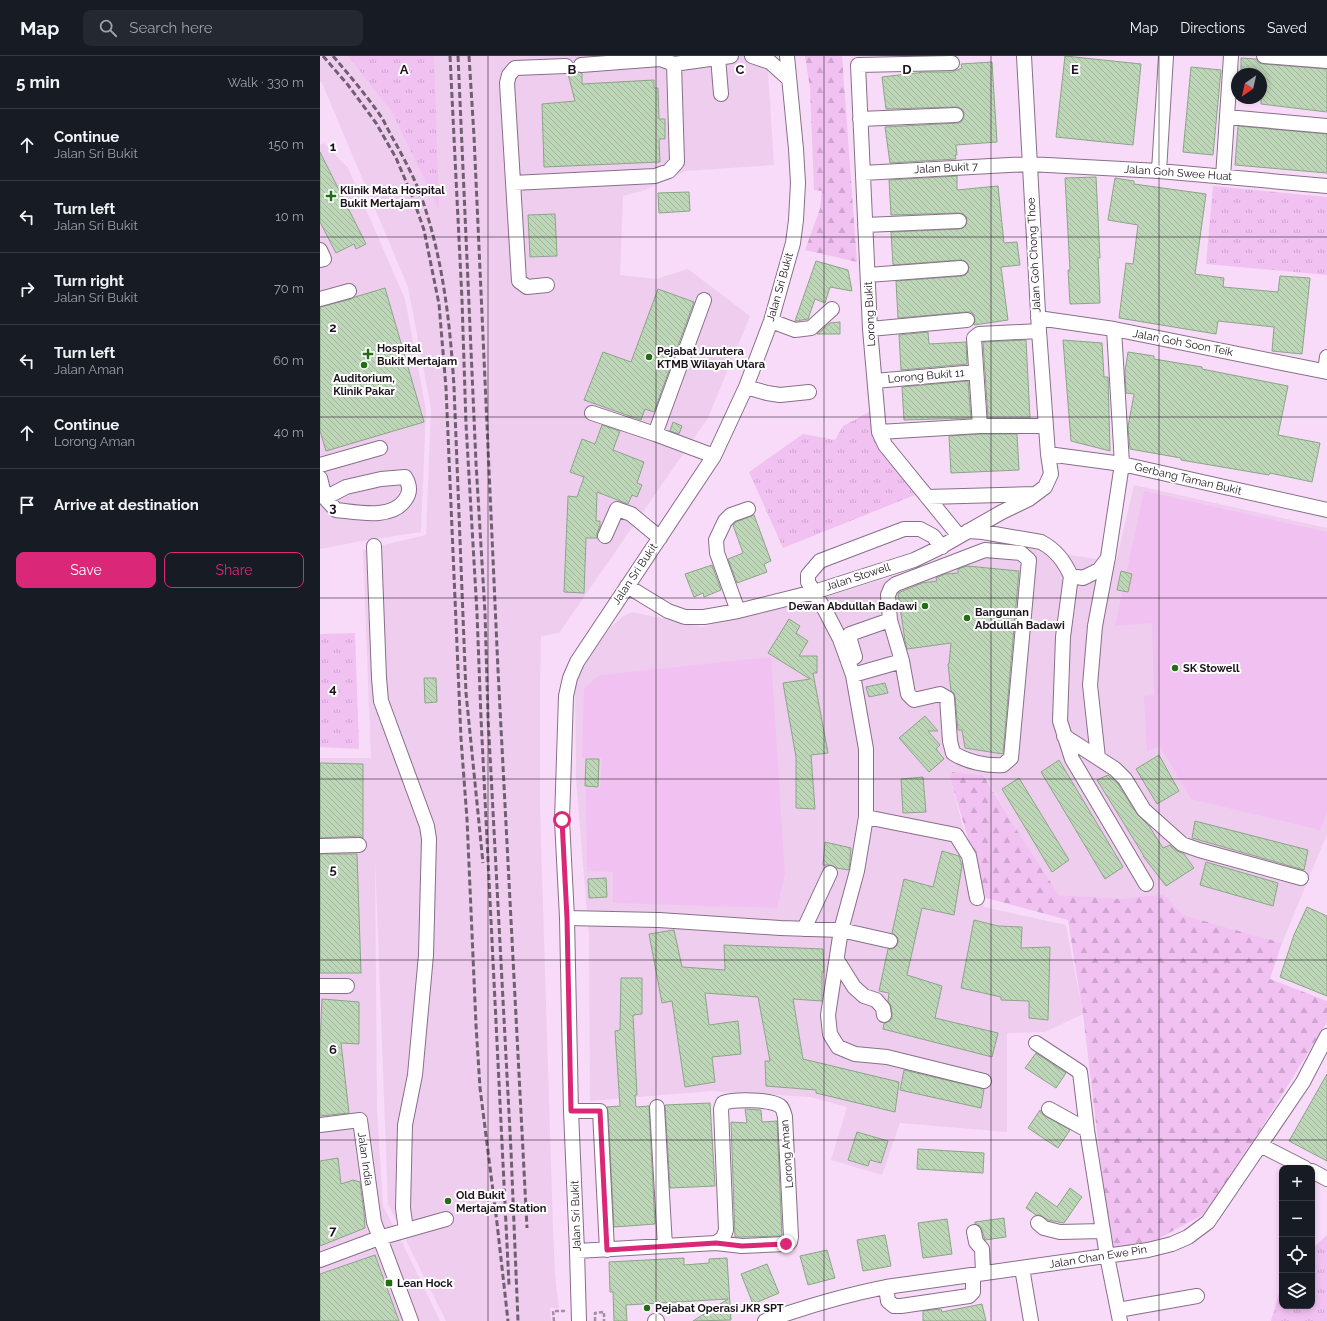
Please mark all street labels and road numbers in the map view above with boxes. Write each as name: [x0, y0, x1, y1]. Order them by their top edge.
street label: Jalan Bukit 7: [914, 160, 978, 176]
street label: Jalan Goh Swee Huat: [1124, 163, 1233, 183]
street label: Jalan Goh Chong Thoe: [1024, 197, 1044, 313]
street label: Jalan Sri Bukit: [764, 251, 796, 323]
street label: Lorong Bukit: [862, 281, 878, 347]
street label: Jalan Goh Soon Teik: [1132, 327, 1234, 359]
street label: Lorong Bukit 11: [887, 366, 965, 386]
street label: Gerbang Taman Bukit: [1133, 460, 1243, 498]
street label: Jalan Sri Bukit: [610, 541, 660, 607]
street label: Jalan Stowell: [824, 560, 892, 594]
street label: Lorong Aman: [778, 1119, 796, 1189]
street label: Jalan India: [355, 1131, 375, 1187]
street label: Jalan Sri Bukit: [568, 1180, 584, 1252]
street label: Jalan Chan Ewe Pin: [1048, 1243, 1148, 1271]

